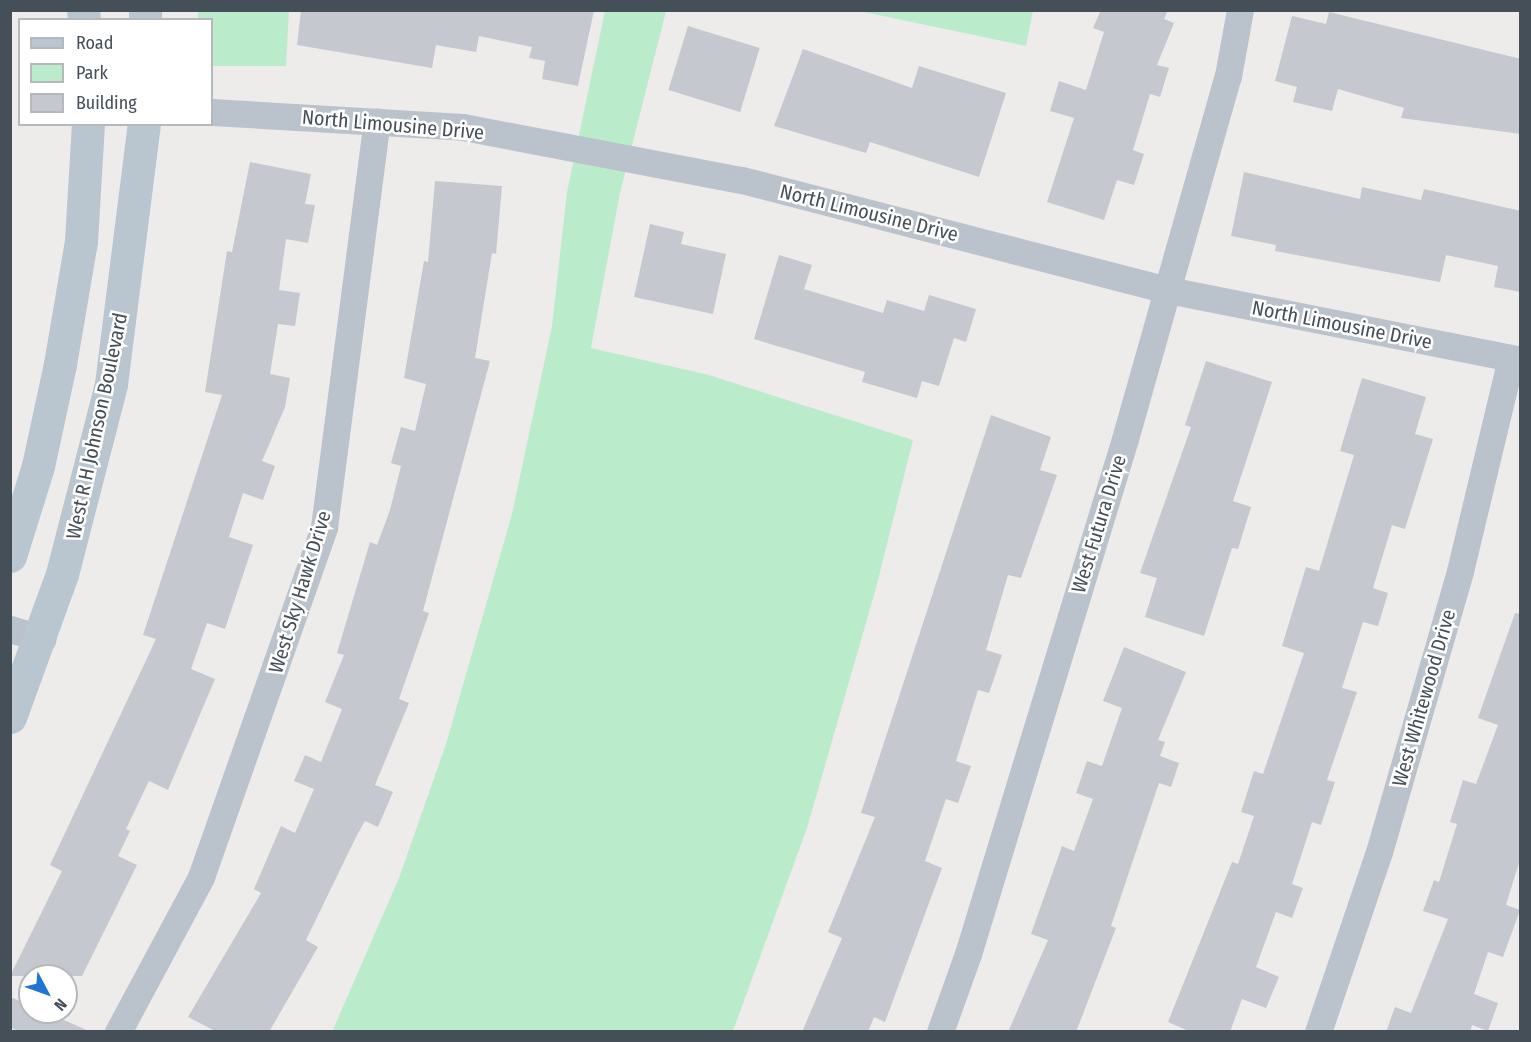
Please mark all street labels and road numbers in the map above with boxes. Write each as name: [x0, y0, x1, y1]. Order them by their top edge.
street label: North Limousine Drive: [301, 105, 485, 145]
street label: North Limousine Drive: [777, 179, 961, 247]
street label: North Limousine Drive: [1250, 296, 1434, 354]
street label: West R H Johnson Boulevard: [61, 311, 133, 541]
street label: West Futura Drive: [1067, 452, 1131, 596]
street label: West Sky Hawk Drive: [264, 508, 336, 676]
street label: West Whitewood Drive: [1387, 607, 1461, 789]

